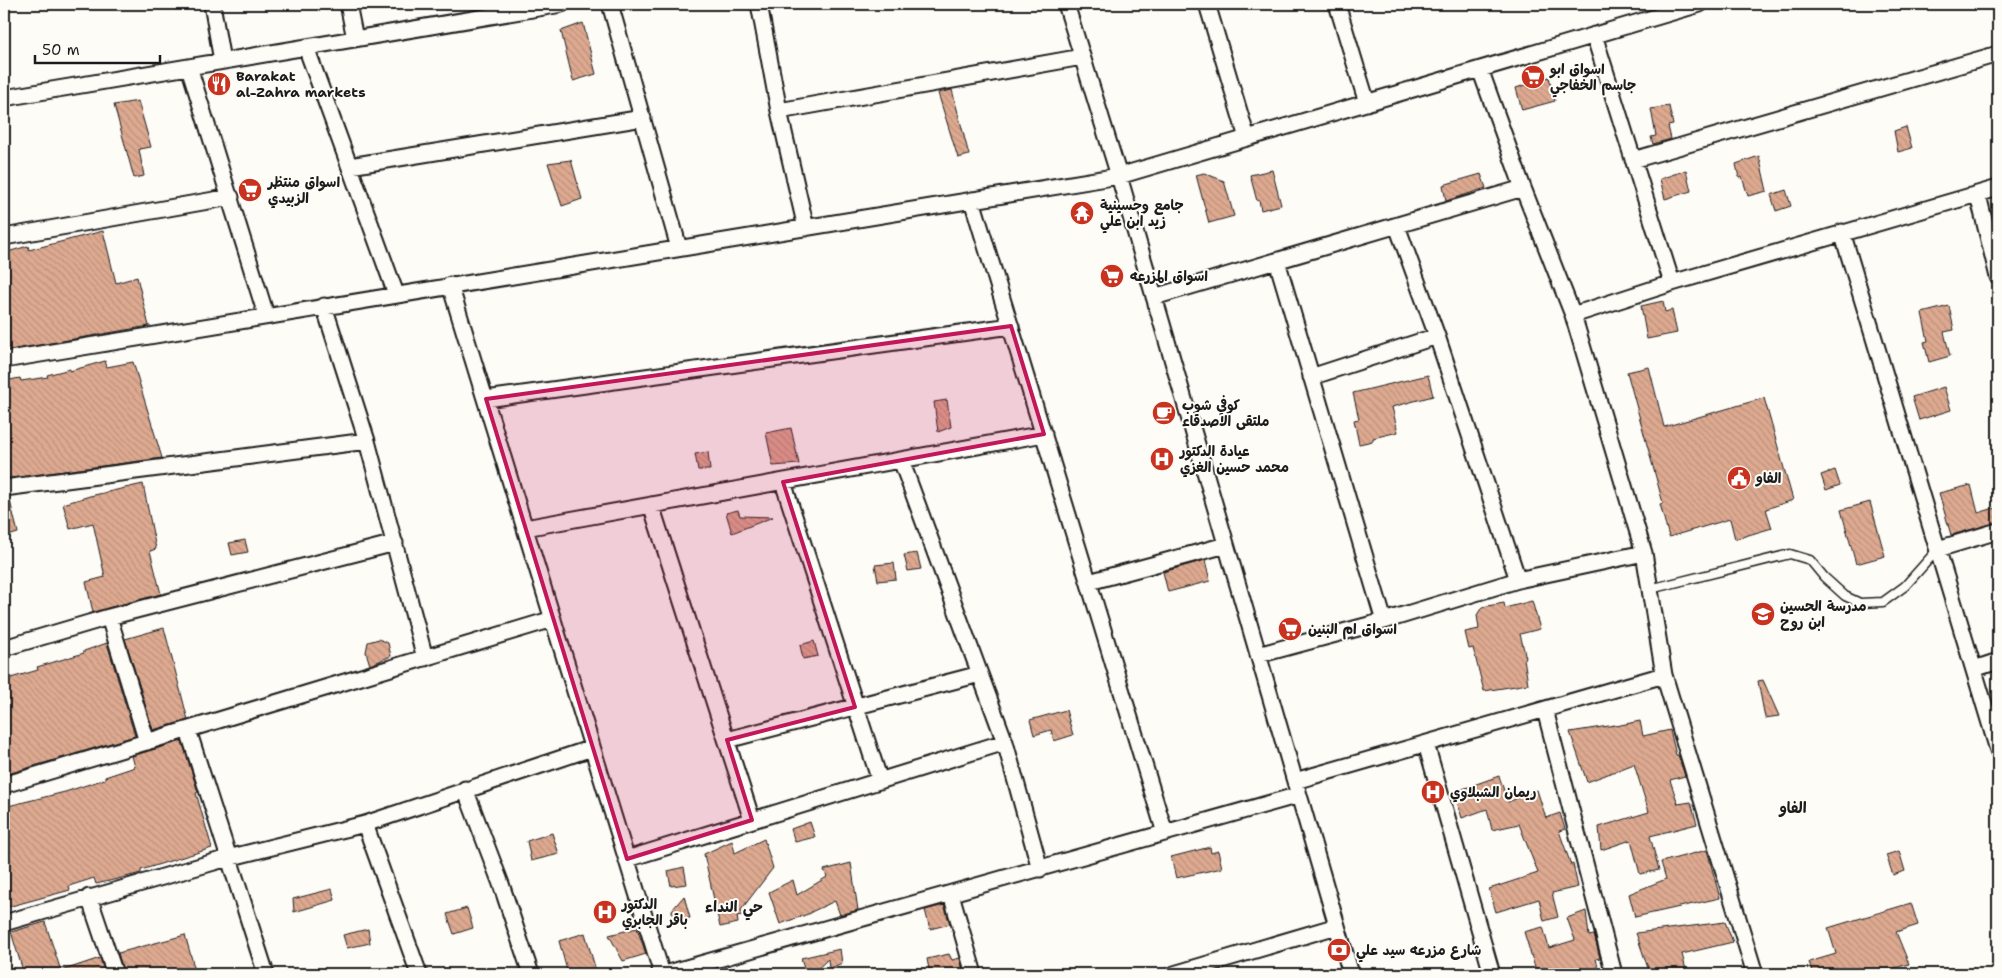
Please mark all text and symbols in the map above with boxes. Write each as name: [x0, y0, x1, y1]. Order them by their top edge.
scale bar: [35, 32, 160, 64]
text: 50 m: [42, 40, 80, 60]
place label: اسواق ابو جاسم الخفاجي: [1549, 60, 1636, 98]
supermarket icon: اسواق ابو جاسم الخفاجي: [1520, 64, 1546, 90]
place label: Barakat al-Zahra markets: [236, 67, 366, 101]
restaurant icon: Barakat al-Zahra markets: [206, 71, 232, 97]
place label: اسواق منتظر الزبيدي: [266, 173, 340, 209]
supermarket icon: اسواق منتظر الزبيدي: [237, 177, 263, 203]
place label: جامع وحسينية زيد ابن علي: [1100, 196, 1184, 234]
temple icon: جامع وحسينية زيد ابن علي: [1069, 200, 1095, 226]
supermarket icon: اسواق المزرعه: [1099, 263, 1125, 289]
place label: اسواق المزرعه: [1130, 267, 1208, 286]
place label: كوفي شوب ملتقى الاصدقاء: [1182, 395, 1269, 430]
cafe icon: كوفي شوب ملتقى الاصدقاء: [1151, 400, 1177, 426]
place label: عيادة الدكتور محمد حسين الغزي: [1178, 442, 1289, 478]
hospital icon: عيادة الدكتور محمد حسين الغزي: [1149, 446, 1175, 472]
public building icon: الفاو: [1726, 465, 1752, 491]
place label: الفاو: [1755, 469, 1782, 487]
place label: مدرسة الحسين ابن روح: [1780, 597, 1867, 631]
school or university icon: مدرسة الحسين ابن روح: [1750, 601, 1776, 627]
supermarket icon: اسواق ام البنين: [1277, 616, 1303, 642]
place label: اسواق ام البنين: [1308, 620, 1397, 640]
hospital icon: ريمان الشبلاوي: [1420, 779, 1446, 805]
place label: ريمان الشبلاوي: [1450, 783, 1536, 803]
district label: الفاو: [1777, 798, 1807, 818]
place label: الدكتور باقر الجابري: [620, 895, 688, 931]
district label: حي النداء: [705, 897, 763, 921]
hospital icon: الدكتور باقر الجابري: [592, 899, 618, 925]
bank icon: شارع مزرعه سيد علي: [1326, 937, 1352, 963]
place label: شارع مزرعه سيد علي: [1356, 941, 1481, 963]

